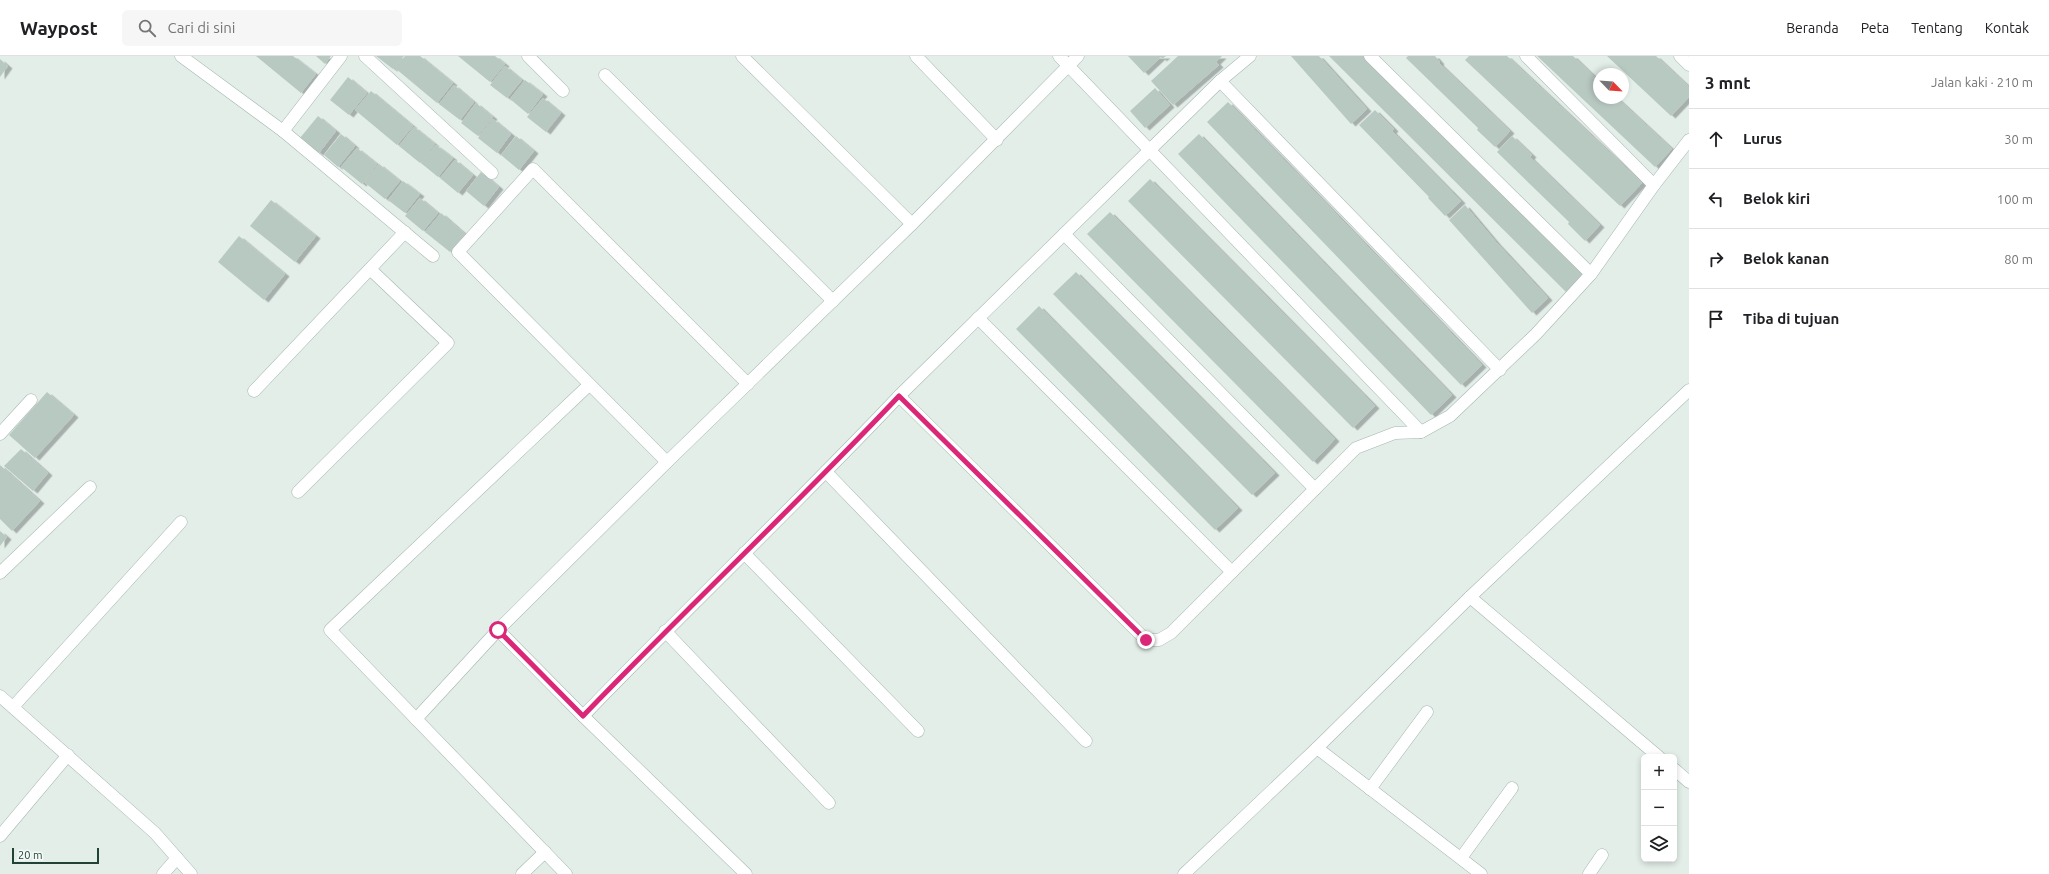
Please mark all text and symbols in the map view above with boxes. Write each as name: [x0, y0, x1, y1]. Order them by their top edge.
search box: [122, 10, 402, 46]
text: Waypost: [20, 17, 98, 39]
icon: search: [136, 17, 158, 39]
text: Cari di sini: [168, 19, 236, 36]
text: Beranda: [1786, 20, 1839, 36]
text: Peta: [1861, 20, 1889, 36]
text: Tentang: [1911, 20, 1963, 36]
text: Kontak: [1985, 20, 2029, 36]
north arrow: [1593, 68, 1629, 104]
text: 3 mnt: [1705, 73, 1751, 92]
text: Jalan kaki · 210 m: [1931, 75, 2033, 89]
icon: ahead: [1705, 128, 1727, 150]
text: Lurus: [1743, 130, 1782, 147]
text: 30 m: [2004, 132, 2033, 146]
icon: left: [1705, 188, 1727, 210]
text: Belok kiri: [1743, 190, 1810, 207]
text: 100 m: [1997, 192, 2033, 206]
icon: right: [1705, 248, 1727, 270]
text: Belok kanan: [1743, 250, 1829, 267]
text: 80 m: [2004, 252, 2033, 266]
icon: arrive: [1705, 308, 1727, 330]
text: Tiba di tujuan: [1743, 310, 1839, 327]
route start: [489, 621, 507, 639]
route end: [1137, 631, 1155, 649]
map controls: [1641, 754, 1677, 862]
button: +: [1641, 754, 1677, 790]
button: −: [1641, 790, 1677, 826]
button: layers: [1641, 826, 1677, 862]
scale bar: [12, 846, 99, 865]
text: 20 m: [18, 849, 42, 861]

